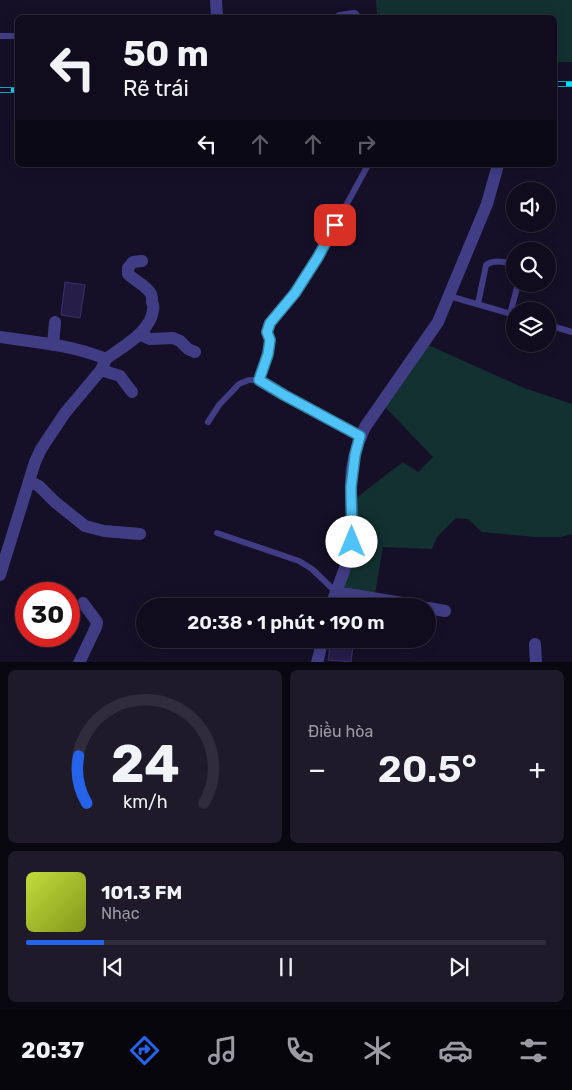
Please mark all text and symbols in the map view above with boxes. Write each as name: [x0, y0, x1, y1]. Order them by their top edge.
text: 50 m: [123, 33, 209, 75]
icon: left: [40, 35, 105, 100]
text: Rẽ trái: [123, 75, 189, 102]
icon: left: [193, 130, 221, 158]
icon: ahead: [246, 130, 274, 158]
icon: ahead: [299, 130, 327, 158]
icon: right: [352, 130, 380, 158]
map controls: [506, 182, 556, 352]
button: sound: [506, 182, 556, 232]
pin: [314, 204, 356, 246]
icon: arrive: [321, 211, 349, 239]
button: search: [506, 242, 556, 292]
button: layers: [506, 302, 556, 352]
position arrow: [325, 515, 377, 567]
speed limit sign: 30: [15, 582, 80, 647]
text: 20:38 · 1 phút · 190 m: [187, 611, 385, 634]
text: Điều hòa: [308, 722, 373, 741]
text: 24: [110, 733, 180, 795]
text: 20.5°: [378, 746, 477, 792]
text: −: [308, 753, 326, 786]
text: +: [529, 753, 546, 786]
text: km/h: [123, 791, 167, 812]
text: 101.3 FM: [101, 881, 182, 904]
text: Nhạc: [101, 904, 140, 923]
icon: previous: [99, 953, 127, 981]
icon: pause: [272, 953, 300, 981]
icon: next: [445, 953, 473, 981]
icon: directions: [127, 1033, 162, 1068]
icon: music: [205, 1033, 240, 1068]
icon: phone: [282, 1033, 317, 1068]
icon: climate: [360, 1033, 395, 1068]
icon: car: [438, 1033, 473, 1068]
icon: filters: [516, 1033, 551, 1068]
text: 20:37: [21, 1037, 84, 1064]

